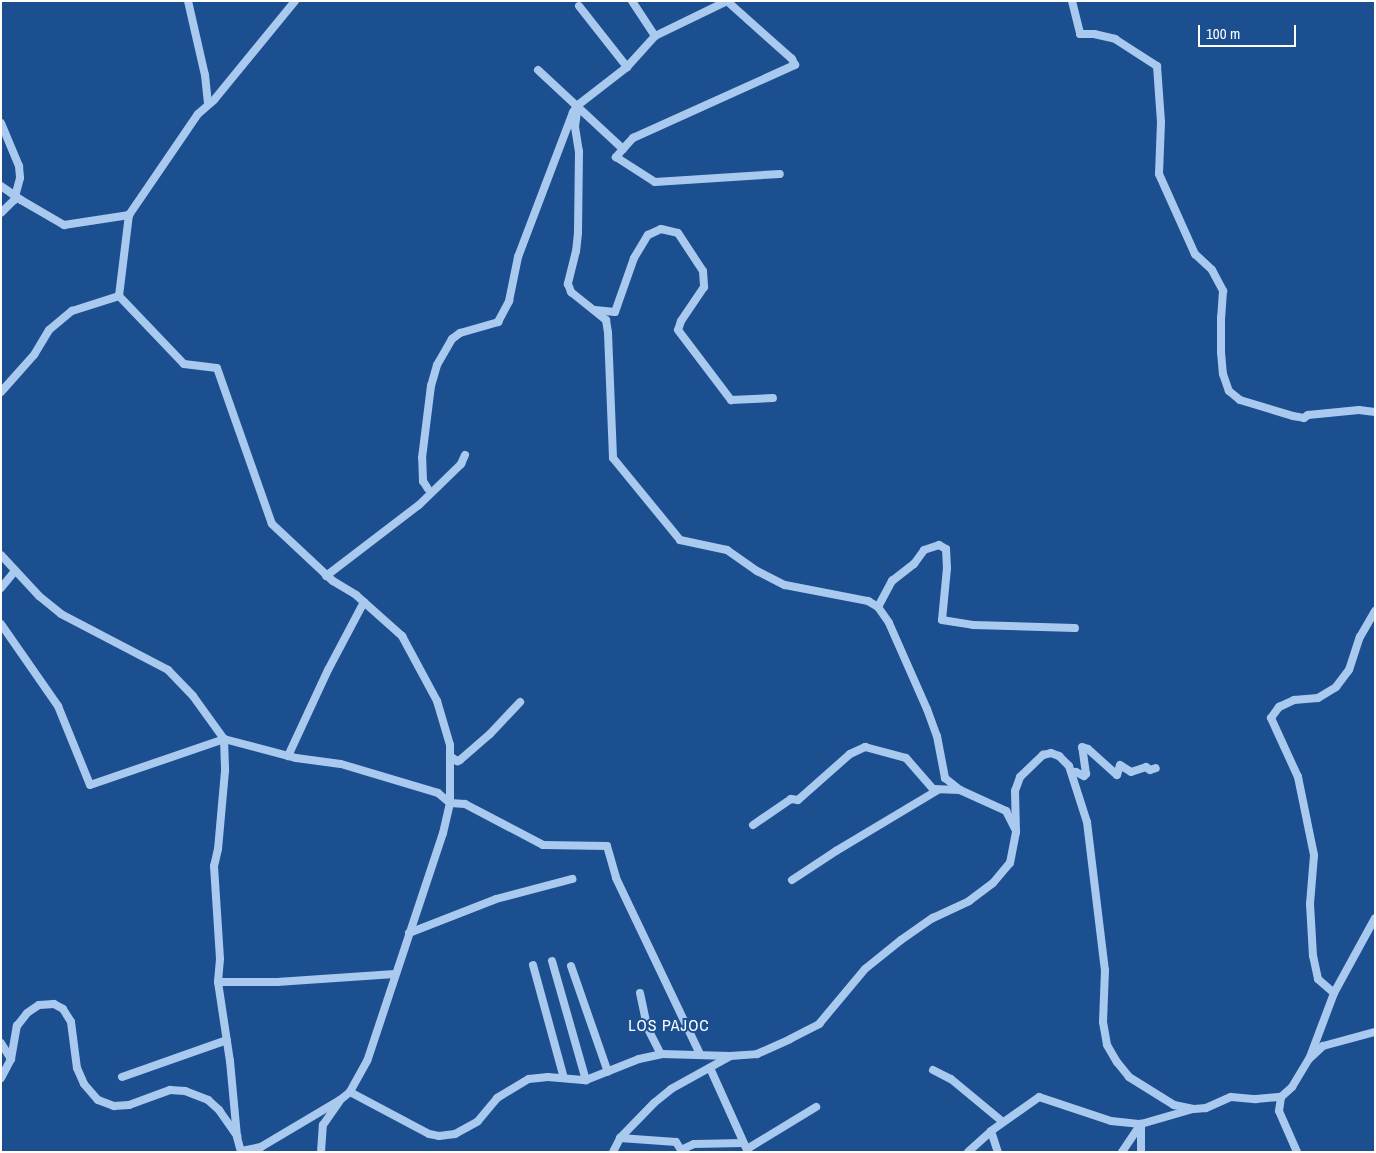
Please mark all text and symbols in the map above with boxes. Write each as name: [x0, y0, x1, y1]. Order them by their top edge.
scale bar: [1201, 15, 1298, 47]
text: 100 m: [1206, 23, 1240, 44]
district label: LOS PAJOC: [627, 1015, 711, 1035]

